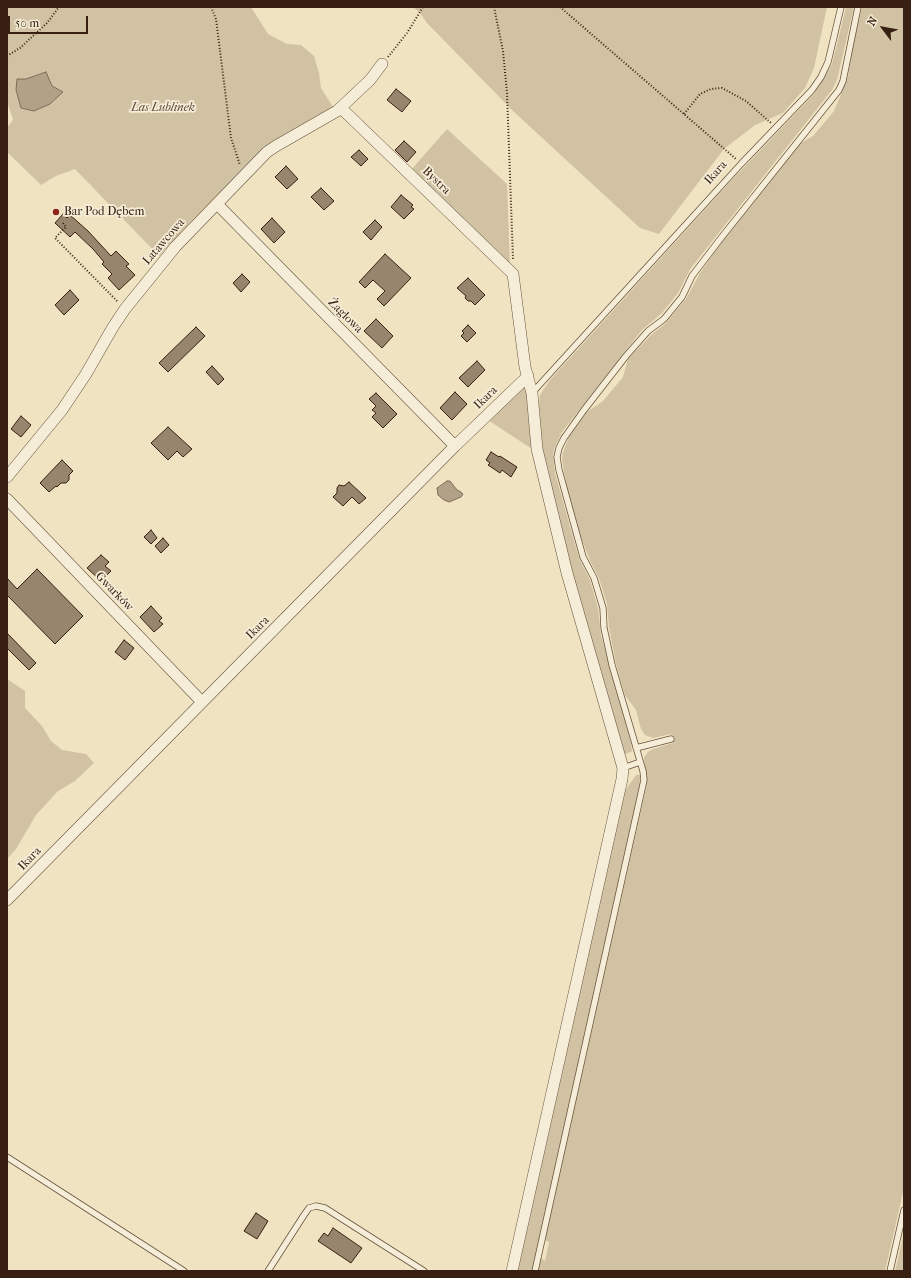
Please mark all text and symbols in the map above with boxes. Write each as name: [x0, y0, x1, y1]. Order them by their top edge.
scale bar: [10, 8, 90, 34]
north arrow: [863, 8, 903, 48]
text: N: [865, 14, 880, 28]
text: 50 m: [15, 16, 39, 30]
park label: Las Lublinek: [131, 101, 195, 115]
street label: Ikara: [702, 158, 730, 188]
street label: Bystra: [419, 164, 453, 198]
place label: Bar Pod Dębem: [64, 205, 144, 219]
marker: Bar Pod Dębem: [51, 207, 61, 217]
street label: Latawcowa: [140, 216, 188, 268]
street label: Żaglowa: [325, 296, 365, 336]
street label: Ikara: [471, 383, 501, 413]
street label: Gwarków: [92, 570, 136, 614]
street label: Ikara: [243, 613, 273, 643]
street label: Ikara: [15, 844, 45, 874]

